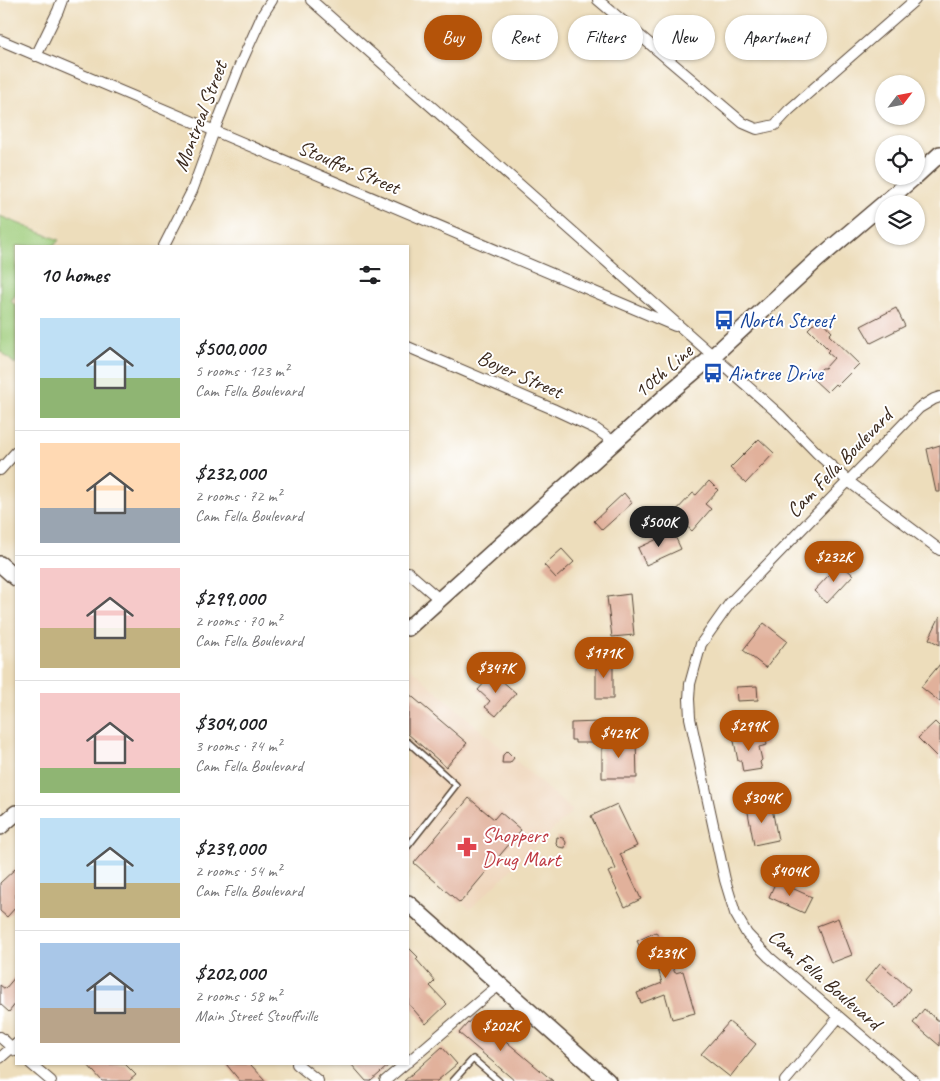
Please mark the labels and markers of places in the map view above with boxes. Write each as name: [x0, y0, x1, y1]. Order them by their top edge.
place label: North Street: [739, 307, 836, 333]
bus stop icon: North Street: [713, 309, 735, 331]
place label: Aintree Drive: [728, 360, 824, 386]
bus stop icon: Aintree Drive: [702, 362, 724, 384]
pin: $500K: [624, 506, 694, 548]
pin: $232K: [799, 540, 869, 583]
pin: $171K: [569, 636, 639, 679]
pin: $347K: [461, 652, 531, 694]
pin: $299K: [714, 710, 784, 752]
pin: $429K: [584, 716, 654, 759]
pin: $304K: [727, 782, 797, 824]
place label: Shoppers Drug Mart: [482, 822, 562, 872]
pharmacy icon: Shoppers Drug Mart: [456, 836, 478, 858]
pin: $404K: [755, 854, 825, 897]
pin: $239K: [631, 936, 701, 979]
pin: $202K: [466, 1010, 536, 1052]

